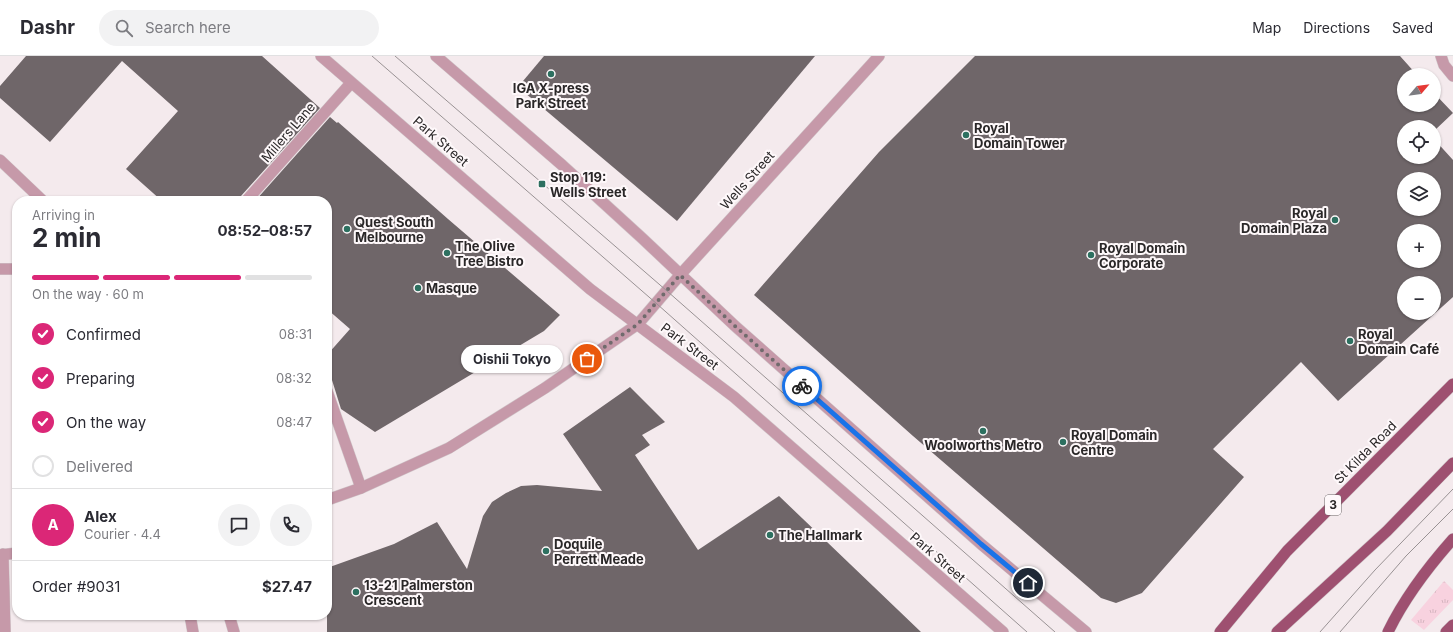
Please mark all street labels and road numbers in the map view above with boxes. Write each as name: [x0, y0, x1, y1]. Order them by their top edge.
street label: Millers Lane: [258, 99, 318, 165]
street label: Park Street: [410, 113, 472, 169]
street label: Wells Street: [717, 147, 777, 213]
street label: Park Street: [658, 319, 722, 373]
street label: St Kilda Road: [1330, 417, 1400, 487]
road number: 3: [1325, 495, 1341, 515]
street label: Park Street: [907, 529, 969, 585]

